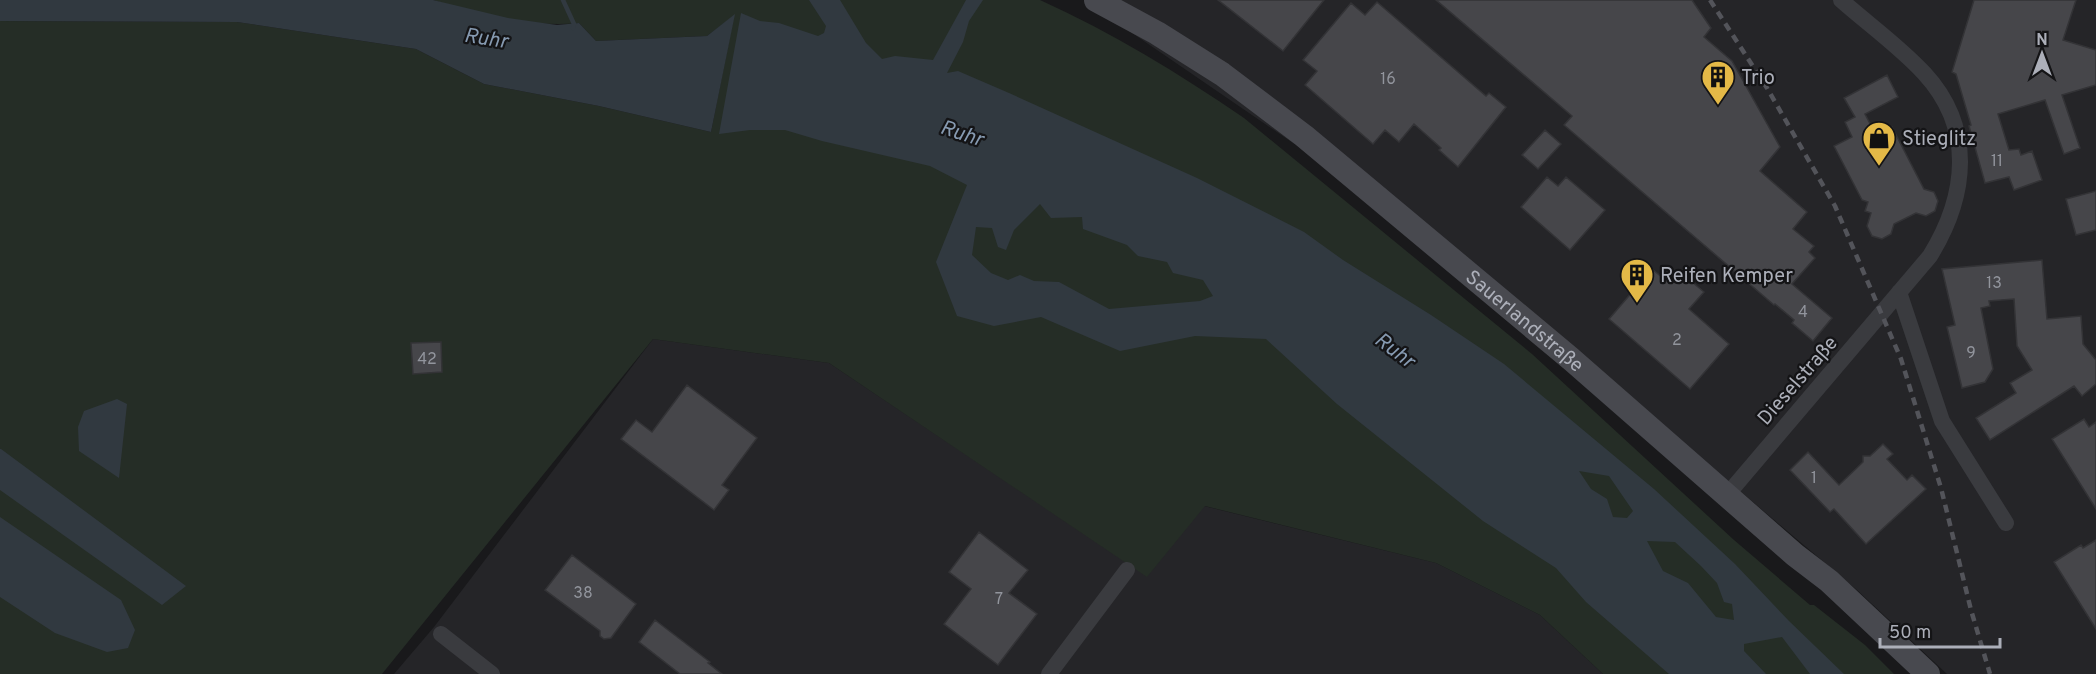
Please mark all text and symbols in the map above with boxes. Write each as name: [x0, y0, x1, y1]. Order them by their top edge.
water label: Ruhr: [462, 23, 512, 57]
north arrow: [2012, 24, 2072, 84]
text: N: [2036, 31, 2048, 51]
building icon: Trio: [1700, 59, 1736, 106]
place label: Trio: [1741, 66, 1775, 92]
house number: 16: [1380, 70, 1396, 90]
water label: Ruhr: [936, 115, 988, 155]
shop icon: Stieglitz: [1861, 120, 1897, 167]
place label: Stieglitz: [1902, 127, 1976, 153]
house number: 11: [1991, 152, 2003, 172]
building icon: Reifen Kemper: [1619, 257, 1655, 304]
place label: Reifen Kemper: [1660, 264, 1793, 290]
street label: Sauerlandstraße: [1459, 265, 1588, 379]
house number: 13: [1986, 274, 2002, 294]
house number: 4: [1798, 303, 1808, 323]
water label: Ruhr: [1368, 327, 1421, 376]
house number: 2: [1672, 331, 1682, 351]
street label: Dieselstraße: [1753, 331, 1844, 431]
house number: 9: [1966, 344, 1976, 364]
house number: 42: [417, 350, 437, 370]
house number: 1: [1811, 469, 1817, 489]
house number: 38: [573, 584, 593, 604]
house number: 7: [995, 590, 1003, 610]
scale bar: [1880, 611, 2000, 649]
text: 50 m: [1889, 622, 1931, 645]

